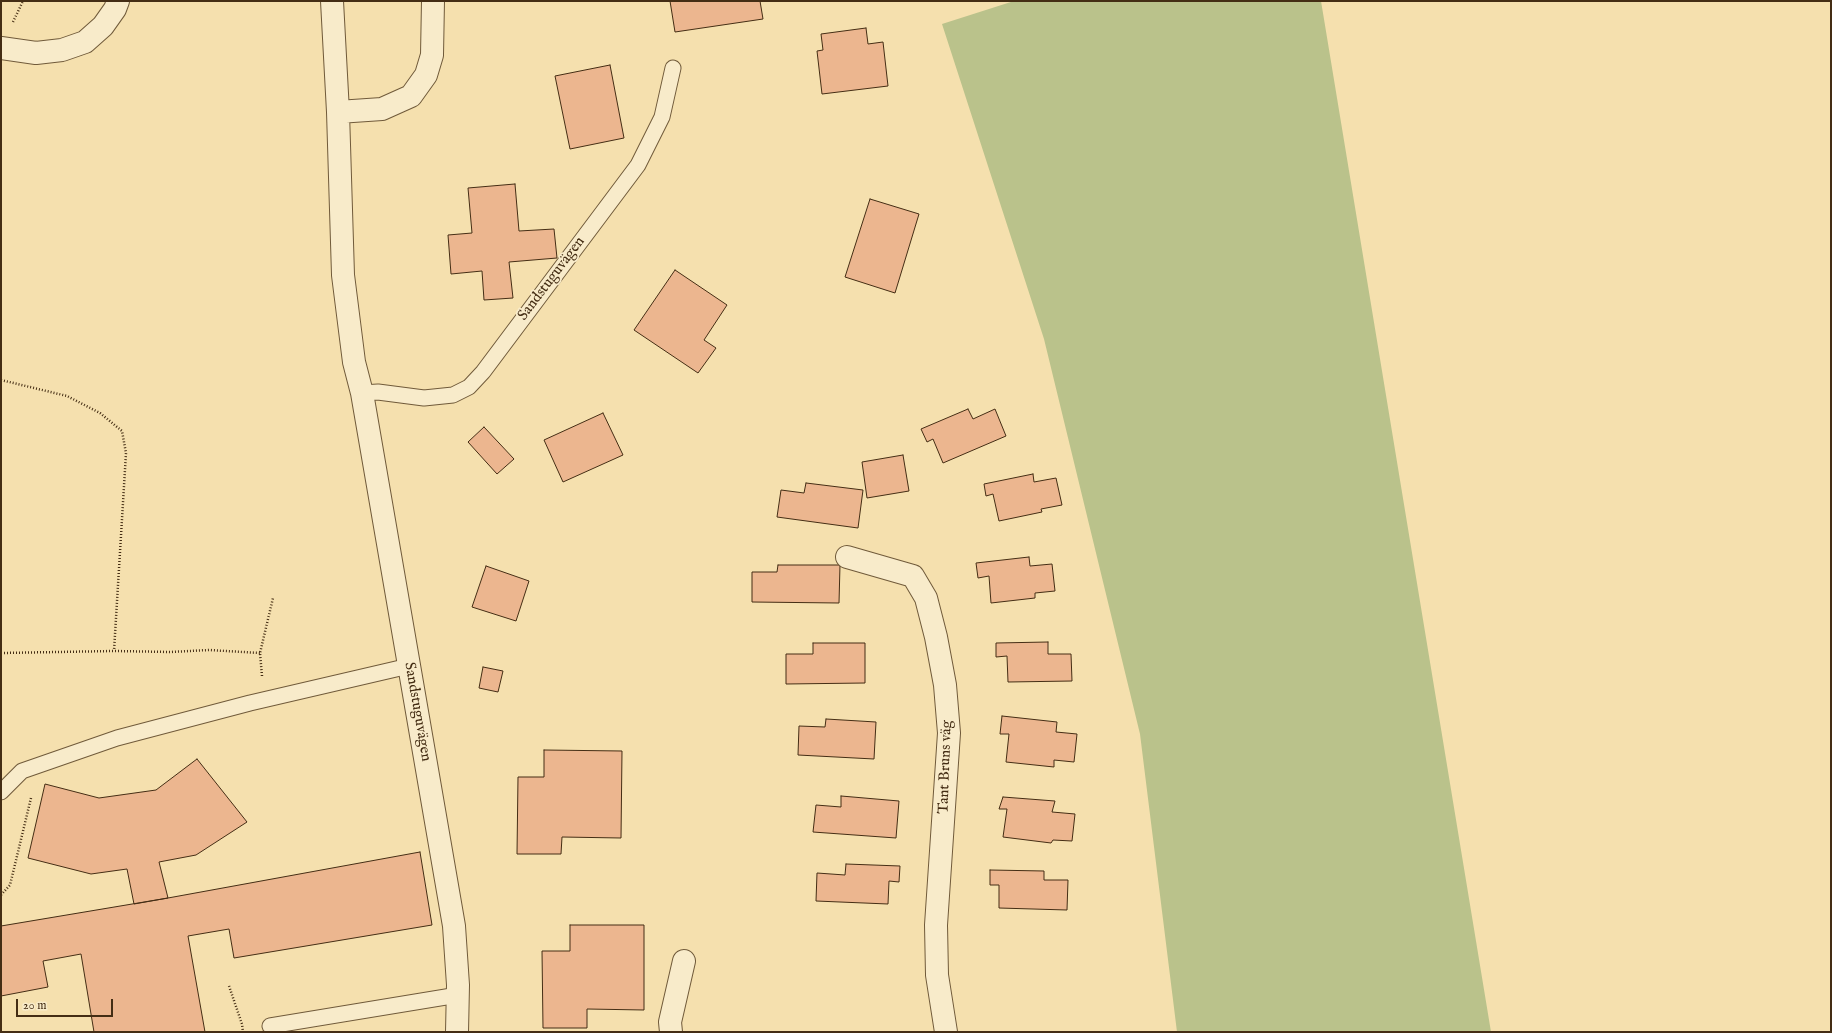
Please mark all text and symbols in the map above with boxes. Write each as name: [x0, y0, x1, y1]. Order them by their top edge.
street label: Sandstuguvägen: [515, 233, 589, 325]
street label: Sandstuguvägen: [399, 661, 435, 763]
street label: Tant Bruns väg: [935, 720, 957, 814]
scale bar: [18, 991, 115, 1017]
text: 20 m: [23, 998, 46, 1013]

